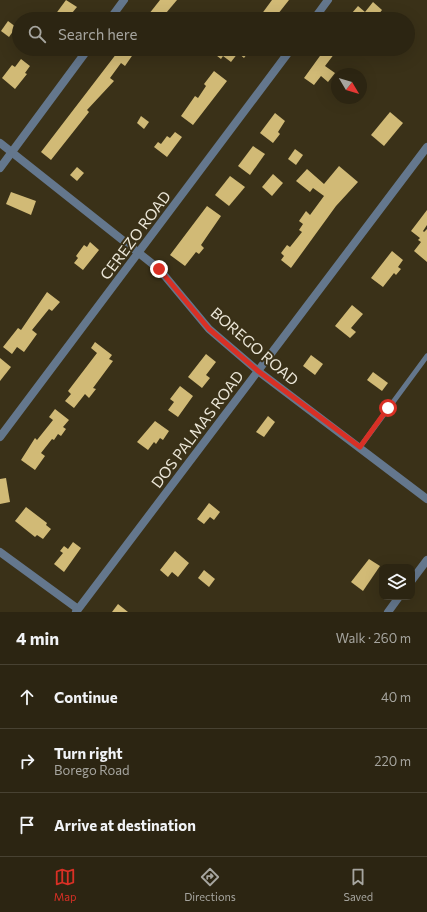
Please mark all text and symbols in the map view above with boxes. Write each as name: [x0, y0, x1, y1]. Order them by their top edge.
search box: [12, 12, 415, 56]
icon: search: [26, 23, 48, 45]
text: Search here: [58, 25, 137, 43]
north arrow: [331, 68, 367, 104]
street label: CEREZO ROAD: [96, 187, 174, 283]
route end: [150, 260, 168, 278]
street label: BOREGO ROAD: [208, 303, 302, 389]
street label: DOS PALMAS ROAD: [147, 367, 247, 491]
route start: [379, 399, 397, 417]
map controls: [379, 564, 415, 600]
button: layers: [379, 564, 415, 600]
text: 4 min: [16, 628, 59, 649]
text: Walk · 260 m: [336, 630, 411, 646]
icon: ahead: [16, 686, 38, 708]
text: Continue: [54, 688, 118, 706]
text: 40 m: [381, 689, 411, 705]
text: Turn right: [54, 744, 123, 762]
icon: right: [16, 750, 38, 772]
text: 220 m: [374, 753, 411, 769]
text: Borego Road: [54, 762, 130, 778]
icon: arrive: [16, 814, 38, 836]
text: Arrive at destination: [54, 816, 196, 834]
tab: Map: [54, 866, 77, 903]
tab: Directions: [184, 866, 236, 903]
tab: Saved: [343, 866, 373, 903]

